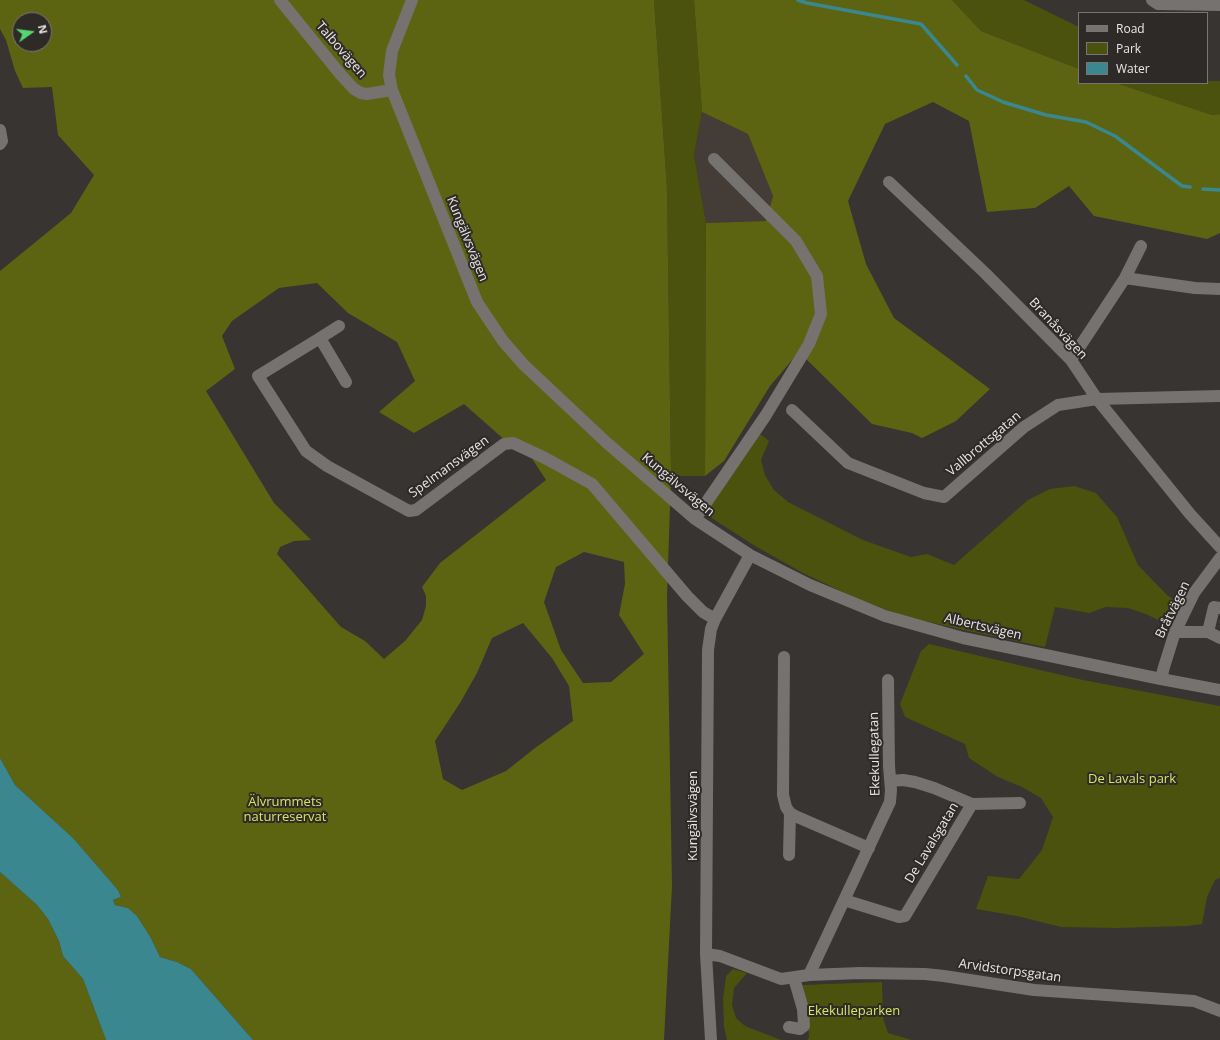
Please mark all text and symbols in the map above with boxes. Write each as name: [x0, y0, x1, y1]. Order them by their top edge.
north arrow: [12, 12, 52, 52]
legend: [1078, 12, 1208, 84]
street label: Talbovägen: [312, 19, 370, 81]
text: Road: [1116, 20, 1145, 37]
text: N: [35, 23, 52, 35]
text: Park: [1116, 40, 1141, 57]
text: Water: [1116, 60, 1150, 77]
street label: Kungälvsvägen: [443, 194, 491, 284]
street label: Branåsvägen: [1026, 295, 1090, 363]
street label: Vallbrottsgatan: [944, 408, 1024, 480]
street label: Spelmansvägen: [406, 433, 492, 501]
street label: Kungälvsvägen: [638, 450, 718, 520]
street label: Bråtvägen: [1152, 579, 1194, 641]
street label: Albertsvägen: [943, 611, 1023, 643]
street label: Ekekullegatan: [866, 712, 884, 796]
street label: Kungälvsvägen: [685, 771, 701, 861]
park label: De Lavals park: [1088, 771, 1176, 787]
park label: Älvrummets naturreservat: [244, 794, 326, 825]
street label: De Lavalsgatan: [902, 800, 962, 886]
street label: Arvidstorpsgatan: [958, 956, 1062, 986]
park label: Ekekulleparken: [808, 1003, 900, 1019]

